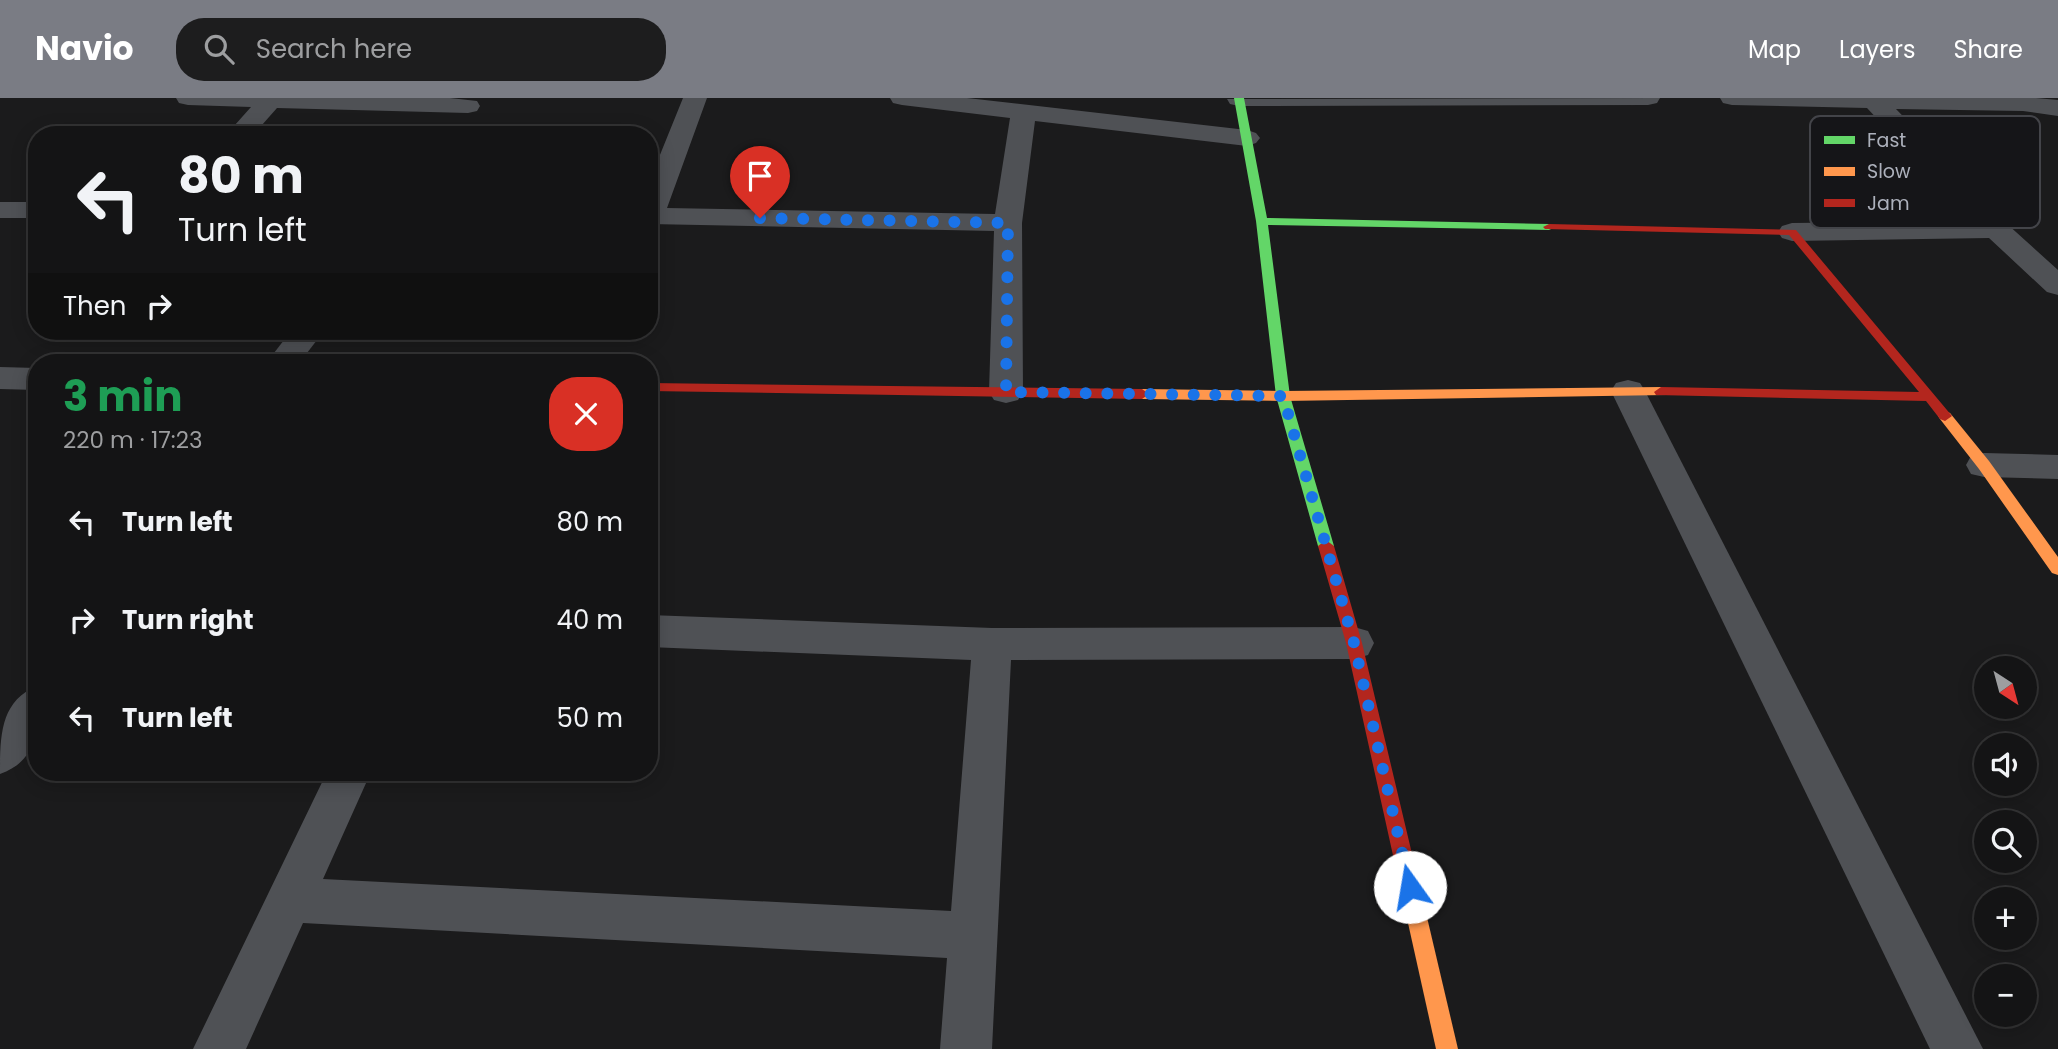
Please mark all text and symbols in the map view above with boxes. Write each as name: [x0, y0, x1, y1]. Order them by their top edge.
search box: [176, 18, 666, 81]
text: Navio: [35, 25, 134, 72]
icon: search: [200, 30, 238, 68]
text: Search here: [256, 31, 412, 67]
text: Map: [1748, 33, 1801, 66]
text: Layers: [1839, 33, 1915, 66]
text: Share: [1953, 33, 2023, 66]
legend: [1810, 116, 2040, 228]
text: Fast: [1867, 127, 1906, 154]
text: 80 m: [178, 142, 304, 210]
pin: [730, 146, 790, 218]
icon: left: [63, 154, 154, 245]
icon: arrive: [741, 157, 779, 195]
text: Slow: [1867, 158, 1911, 185]
text: Jam: [1867, 190, 1909, 217]
text: Turn left: [178, 207, 307, 252]
icon: right: [140, 287, 178, 325]
text: Then: [63, 288, 126, 324]
text: 3 min: [63, 367, 183, 426]
button: close: [549, 377, 623, 451]
text: 220 m · 17:23: [63, 424, 202, 456]
icon: left: [63, 503, 101, 541]
text: Turn left: [122, 504, 233, 540]
text: 80 m: [557, 504, 623, 540]
icon: right: [63, 601, 101, 639]
text: Turn right: [122, 602, 254, 638]
text: 40 m: [557, 602, 623, 638]
north arrow: [1974, 656, 2037, 719]
map controls: [1974, 656, 2037, 1027]
icon: left: [63, 699, 101, 737]
text: Turn left: [122, 700, 233, 736]
text: 50 m: [557, 700, 623, 736]
button: sound: [1974, 733, 2037, 796]
button: search: [1974, 810, 2037, 873]
position arrow: [1373, 850, 1447, 924]
button: +: [1974, 887, 2037, 950]
button: −: [1974, 964, 2037, 1027]

